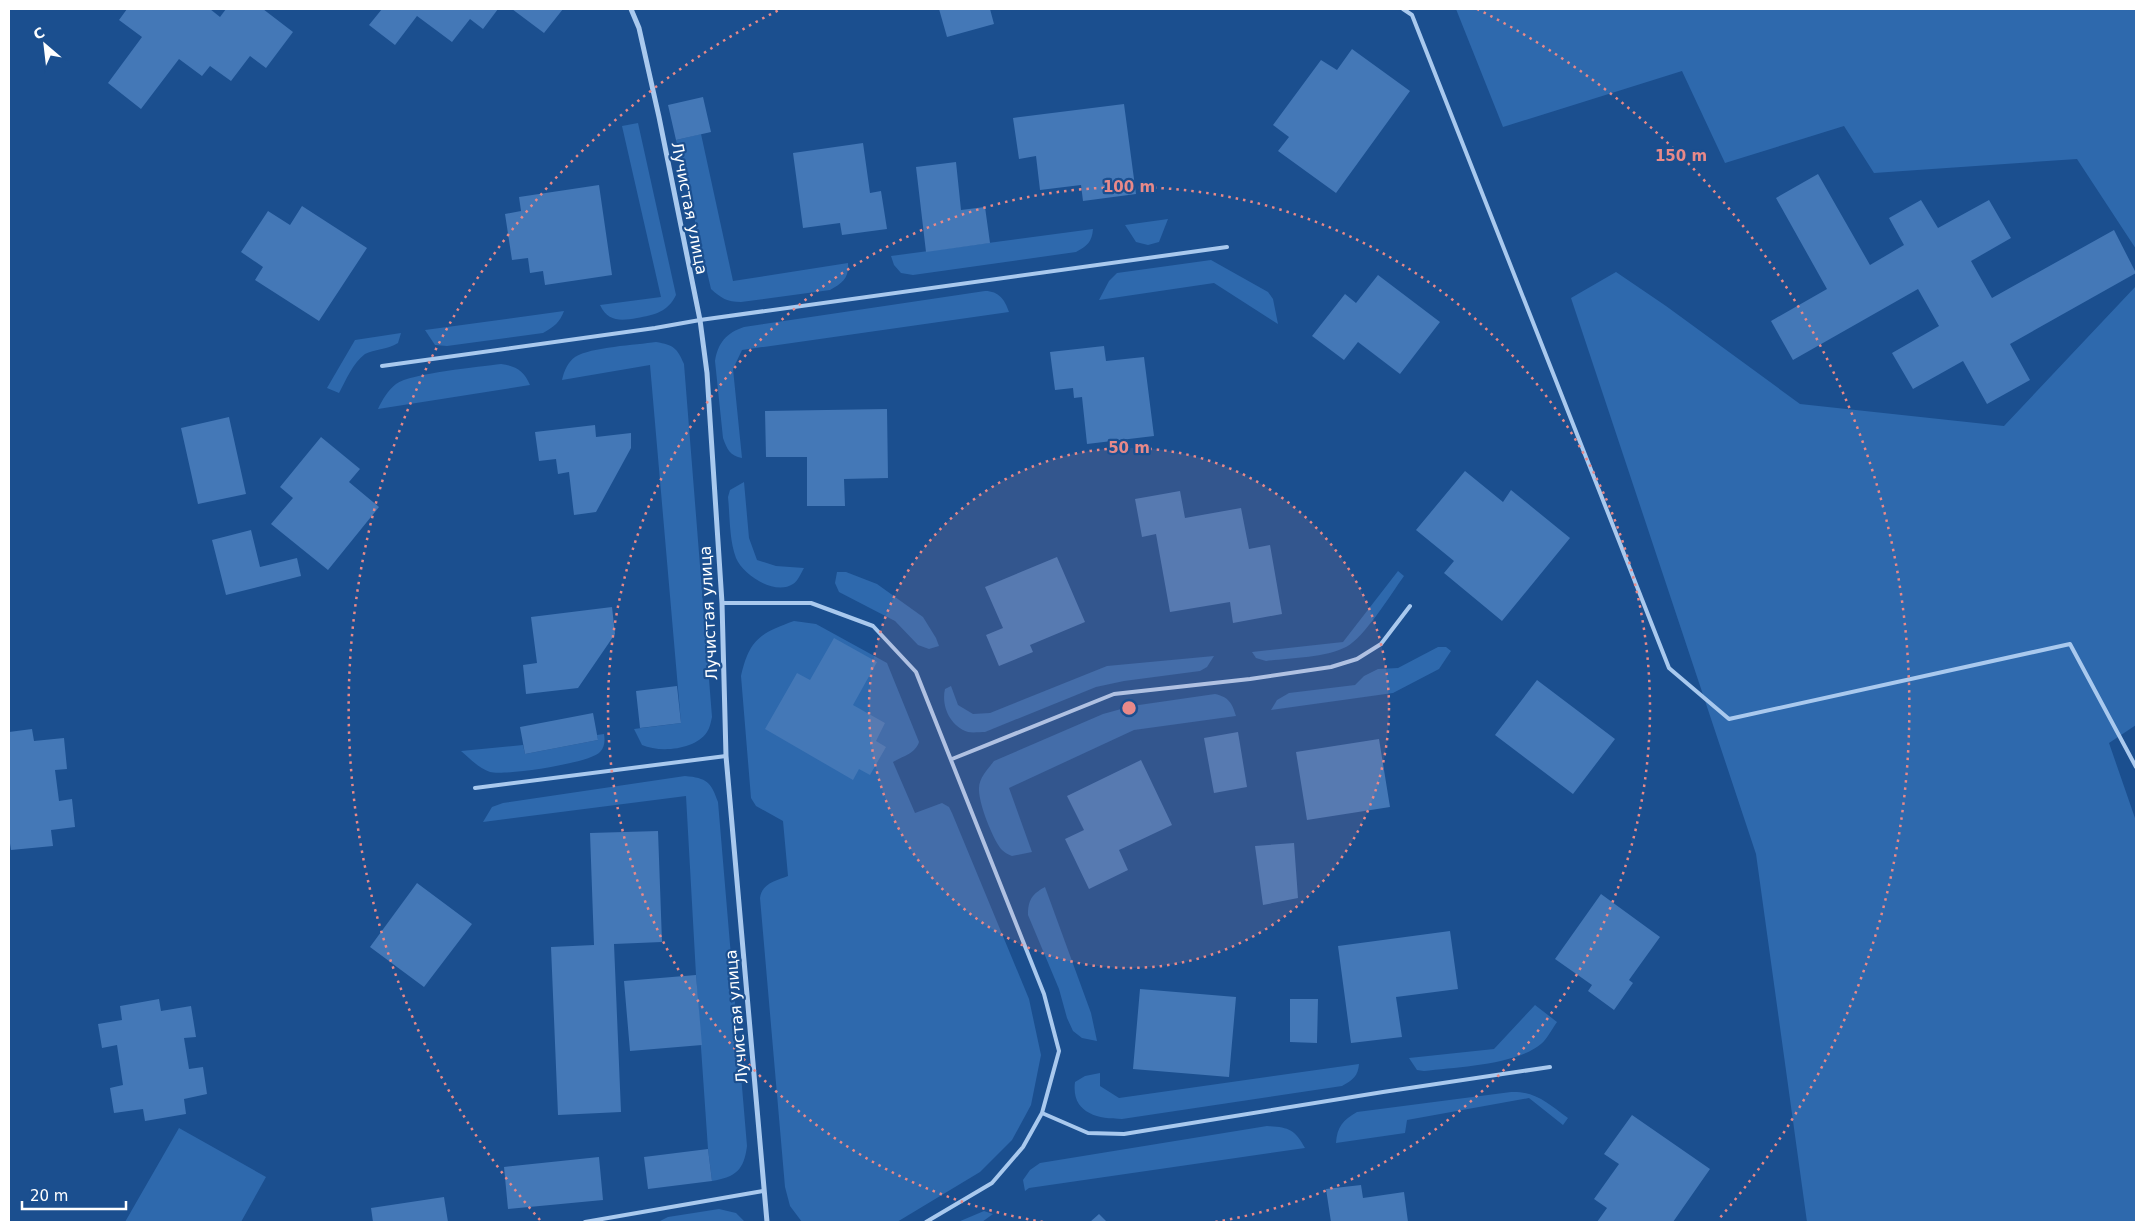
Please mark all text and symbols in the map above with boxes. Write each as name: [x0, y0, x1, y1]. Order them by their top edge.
north arrow: [20, 20, 70, 70]
text: С: [31, 24, 47, 43]
street label: Лучистая улица: [667, 140, 712, 276]
text: 150 m: [1655, 147, 1707, 165]
text: 100 m: [1103, 178, 1155, 196]
text: 50 m: [1108, 439, 1150, 457]
street label: Лучистая улица: [695, 545, 722, 681]
centre of rings: [1120, 699, 1138, 717]
street label: Лучистая улица: [721, 949, 752, 1085]
scale bar: [22, 1178, 126, 1210]
text: 20 m: [30, 1187, 68, 1205]

